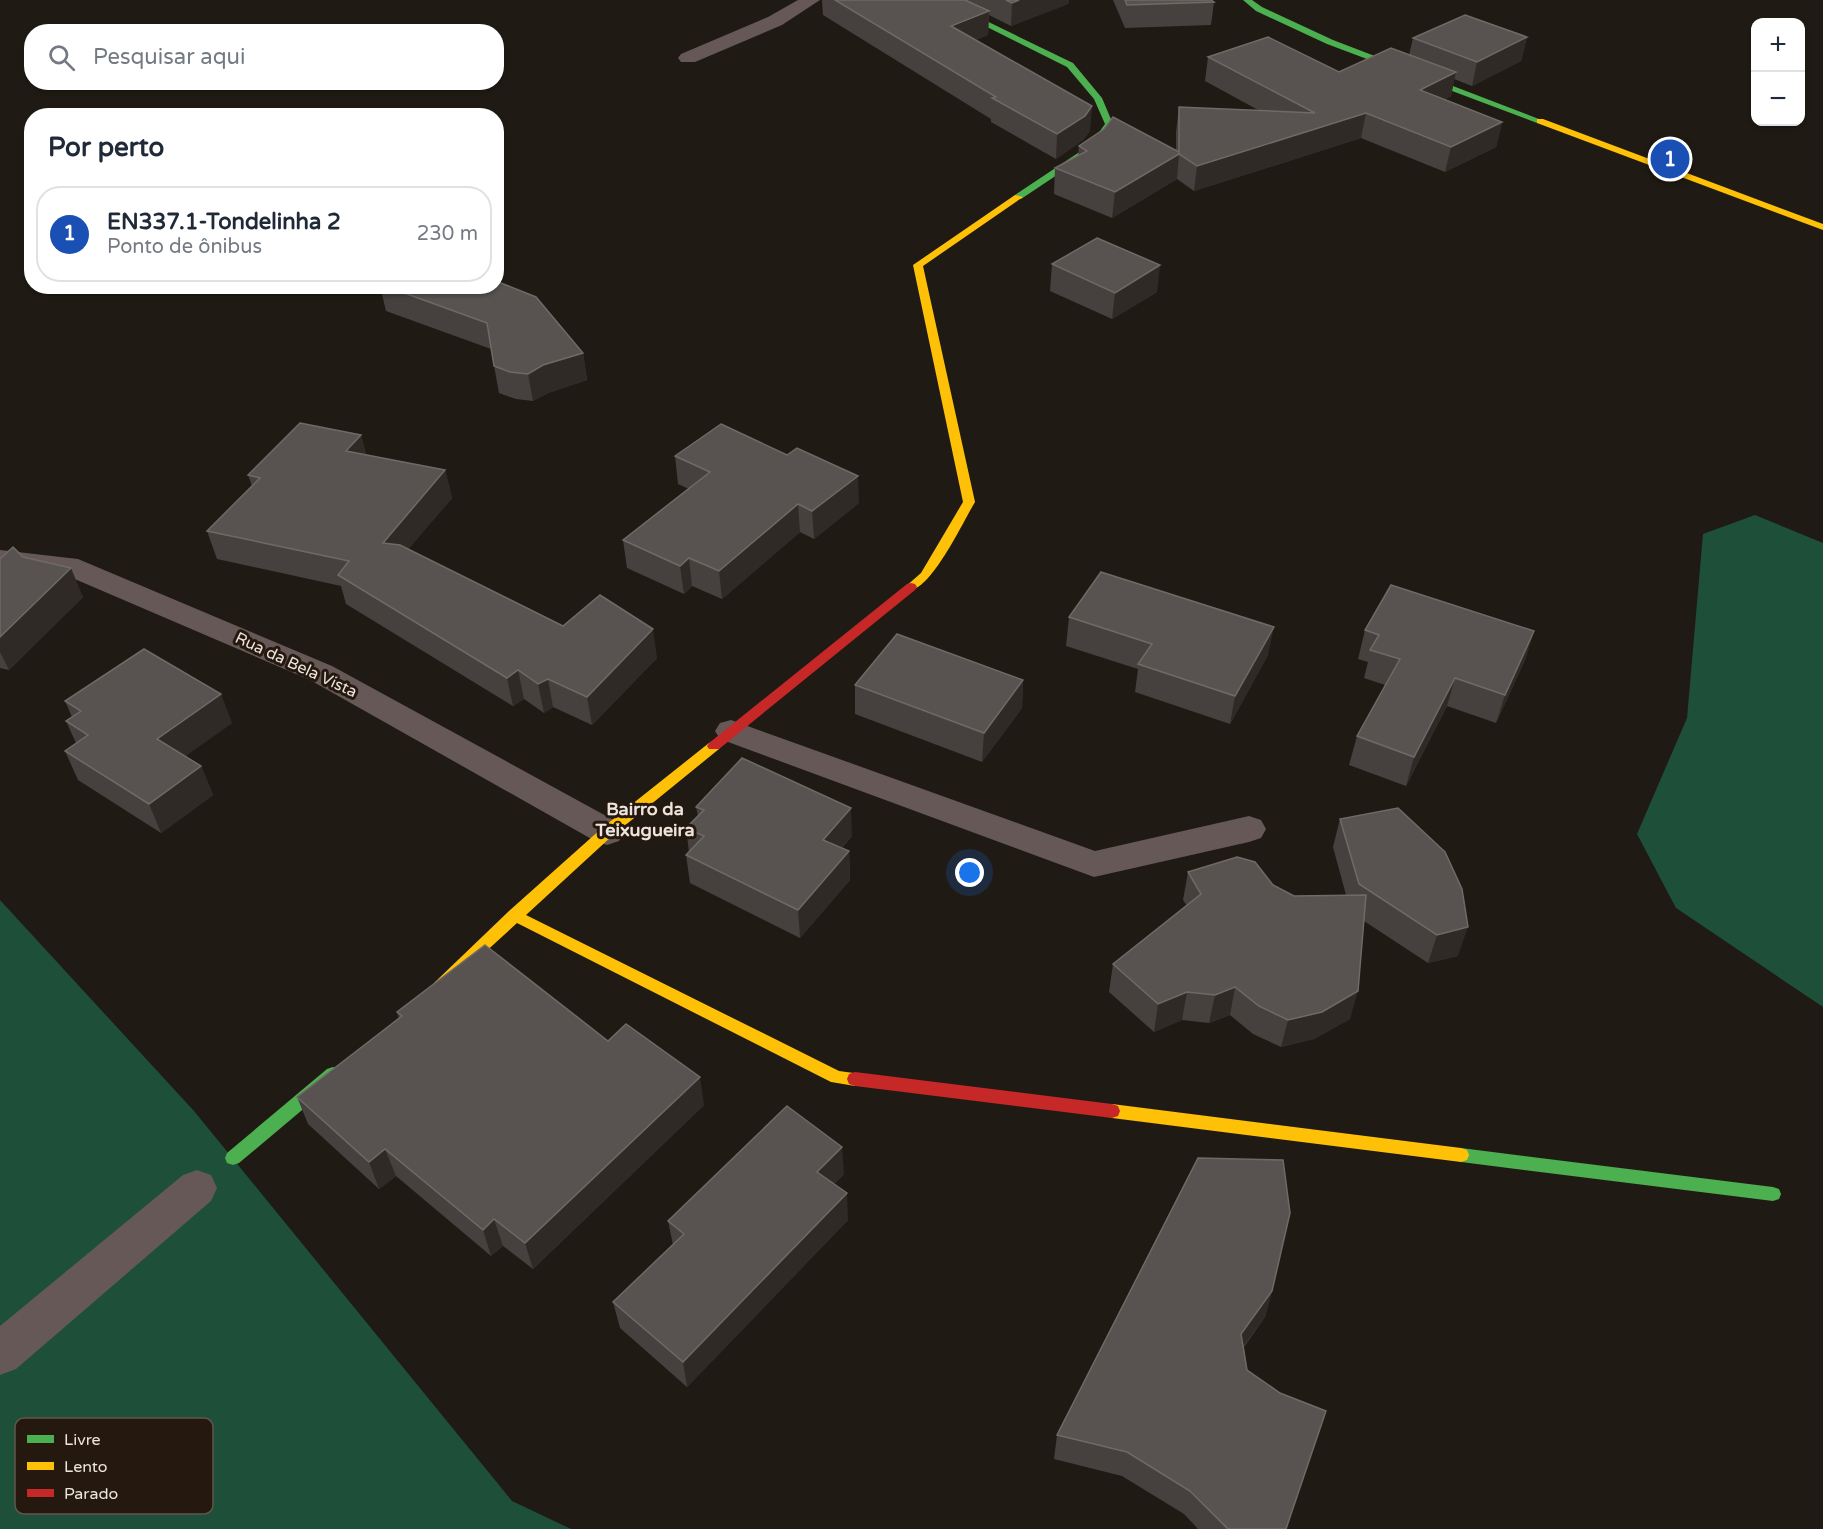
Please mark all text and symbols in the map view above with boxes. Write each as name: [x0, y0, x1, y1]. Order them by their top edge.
map controls: [1751, 18, 1805, 126]
button: +: [1751, 18, 1805, 72]
search box: [24, 24, 504, 90]
icon: search: [45, 41, 78, 74]
text: Pesquisar aqui: [93, 44, 245, 70]
button: −: [1751, 72, 1805, 126]
text: Por perto: [48, 132, 164, 163]
pin: 1: [1650, 136, 1690, 182]
text: EN337.1-Tondelinha 2: [107, 209, 341, 235]
text: 1: [63, 222, 76, 246]
text: 230 m: [417, 222, 478, 246]
text: Ponto de ônibus: [107, 235, 262, 259]
street label: Rua da Bela Vista: [232, 628, 360, 702]
district label: Bairro da Teixugueira: [594, 798, 695, 841]
your location: [955, 858, 984, 887]
legend: [15, 1418, 213, 1514]
text: Livre: [64, 1430, 101, 1450]
text: Lento: [64, 1457, 108, 1477]
text: Parado: [64, 1484, 118, 1504]

